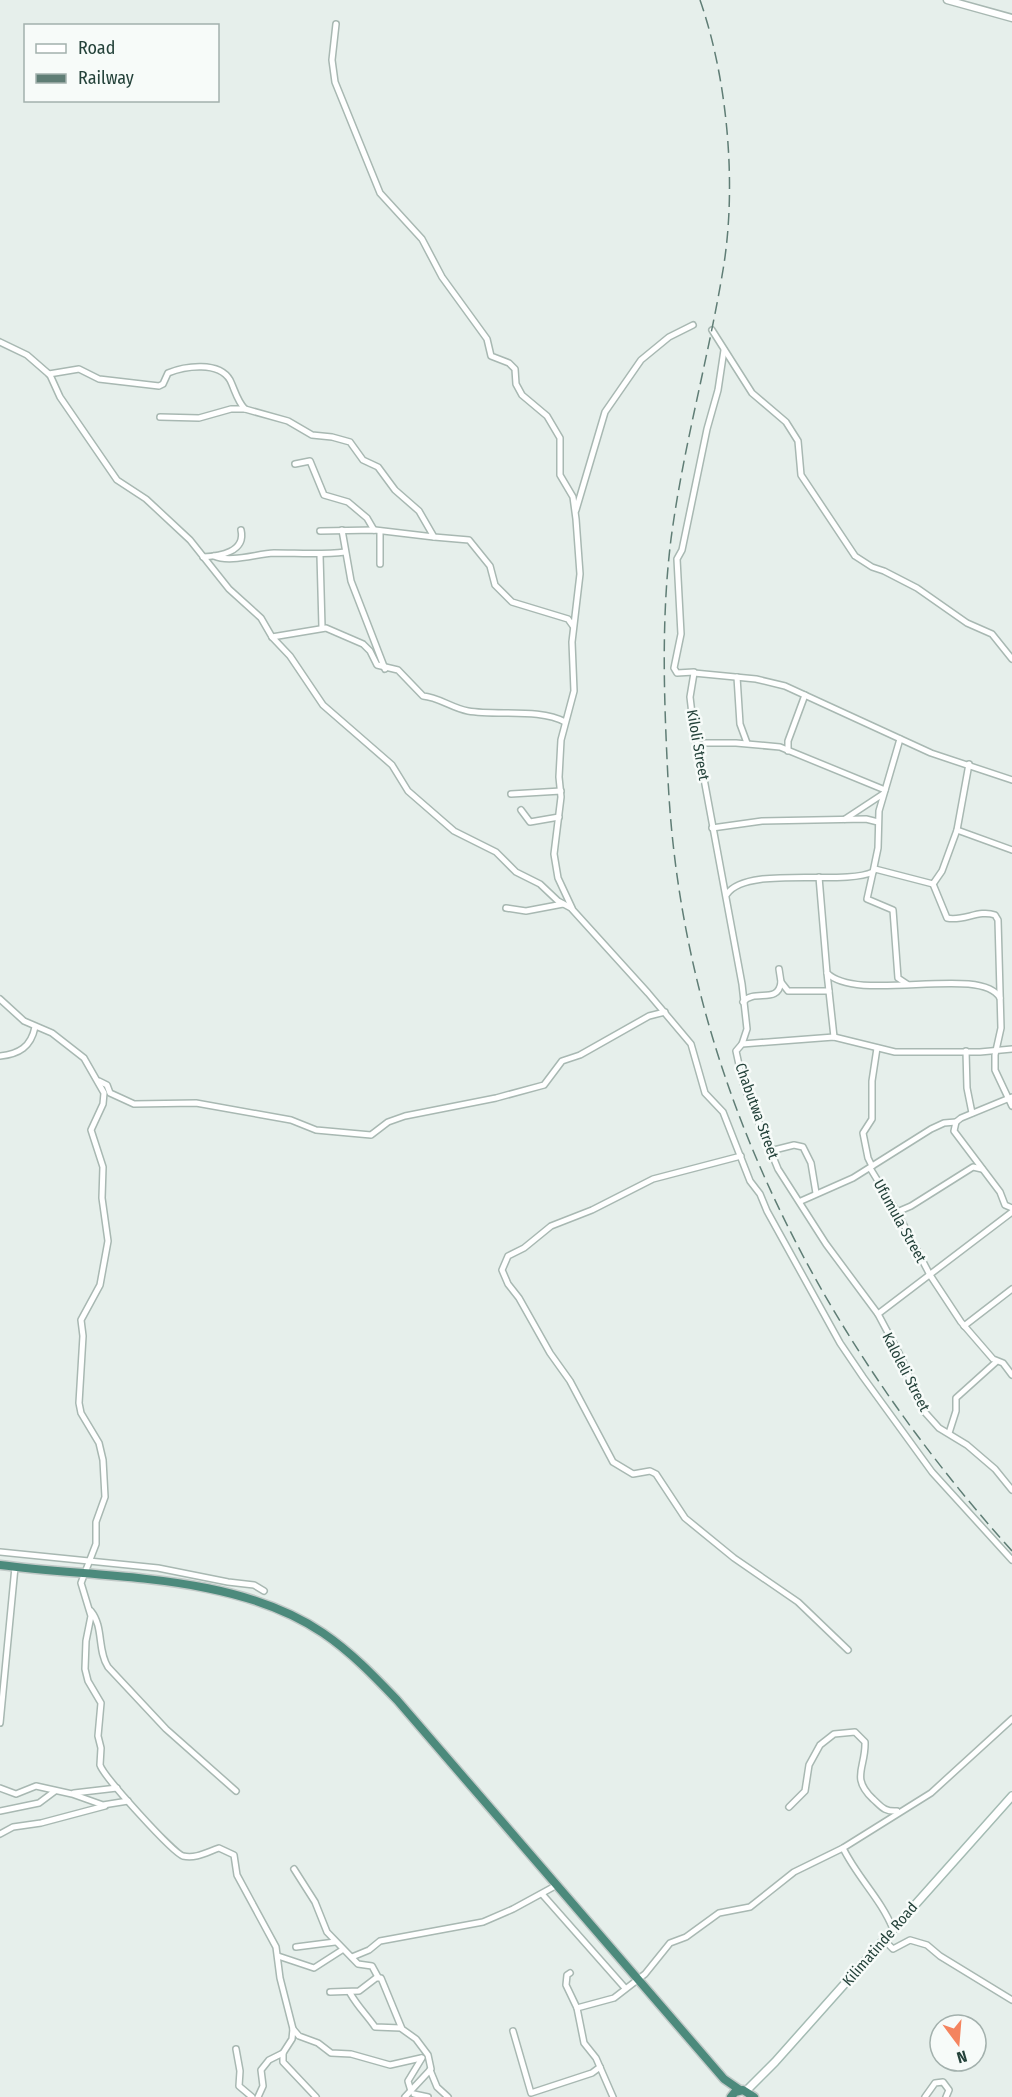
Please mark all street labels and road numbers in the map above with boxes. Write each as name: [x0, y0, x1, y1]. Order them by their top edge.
street label: Kiloli Street: [683, 708, 713, 782]
street label: Chabutwa Street: [731, 1061, 783, 1162]
street label: Ufumula Street: [870, 1176, 930, 1266]
street label: Kaloleli Street: [878, 1329, 934, 1415]
street label: Kilimatinde Road: [839, 1898, 921, 1990]

